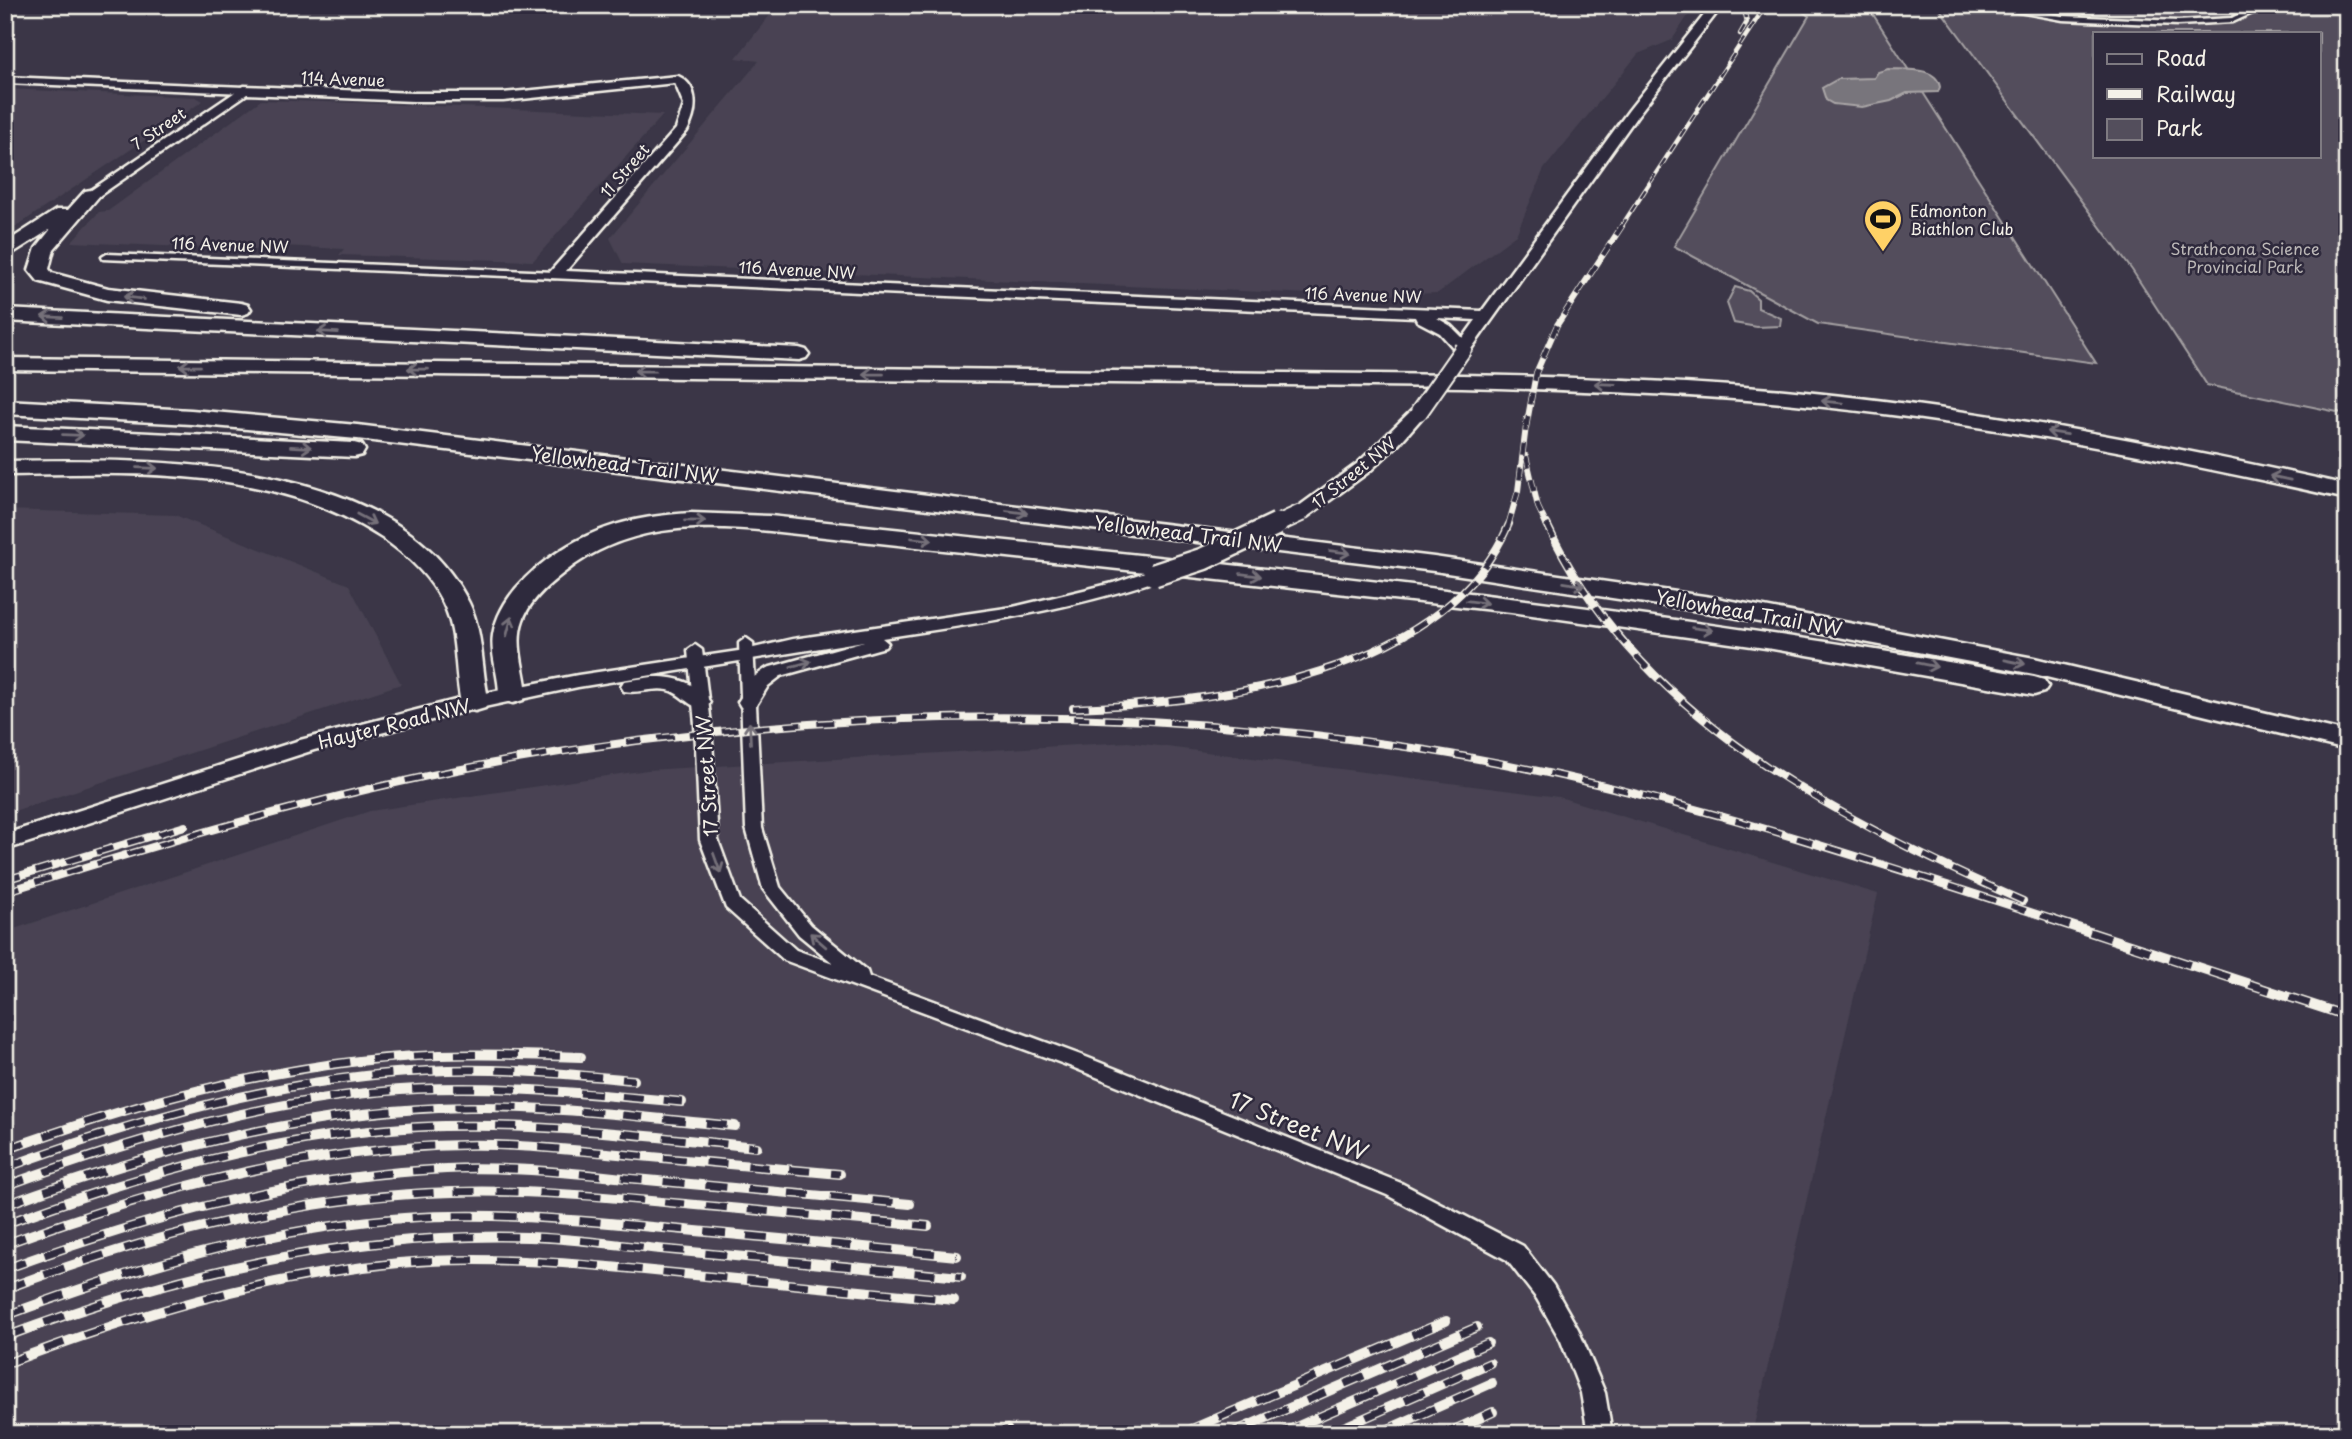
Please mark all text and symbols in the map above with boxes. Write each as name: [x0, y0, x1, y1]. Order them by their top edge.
legend: [2093, 32, 2320, 158]
text: Road: [2156, 41, 2207, 73]
street label: 114 Avenue: [301, 65, 386, 91]
text: Railway: [2156, 77, 2236, 109]
street label: 7 Street: [126, 101, 190, 155]
text: Park: [2156, 111, 2203, 143]
street label: 11 Street: [594, 137, 655, 202]
sports icon: Edmonton Biathlon Club: [1862, 198, 1904, 253]
place label: Edmonton Biathlon Club: [1910, 198, 2013, 240]
street label: 116 Avenue NW: [171, 230, 290, 258]
park label: Strathcona Science Provincial Park: [2170, 236, 2320, 278]
street label: 116 Avenue NW: [738, 254, 857, 284]
street label: 116 Avenue NW: [1304, 280, 1423, 308]
one-way arrow: [123, 292, 146, 305]
one-way arrow: [41, 310, 64, 323]
one-way arrow: [317, 325, 340, 338]
one-way arrow: [179, 359, 202, 373]
one-way arrow: [406, 362, 429, 375]
one-way arrow: [634, 364, 657, 378]
one-way arrow: [861, 367, 884, 381]
one-way arrow: [1594, 378, 1617, 391]
one-way arrow: [1821, 395, 1844, 408]
one-way arrow: [2046, 426, 2069, 439]
one-way arrow: [62, 429, 85, 442]
street label: 17 Street NW: [1306, 430, 1400, 514]
street label: Yellowhead Trail NW: [529, 439, 721, 489]
one-way arrow: [289, 440, 312, 453]
one-way arrow: [135, 461, 158, 475]
one-way arrow: [2269, 470, 2292, 484]
one-way arrow: [1005, 506, 1028, 519]
street label: Yellowhead Trail NW: [1092, 508, 1284, 558]
one-way arrow: [355, 513, 376, 526]
one-way arrow: [683, 514, 706, 527]
one-way arrow: [910, 533, 932, 546]
one-way arrow: [1328, 545, 1351, 558]
one-way arrow: [1239, 569, 1261, 582]
one-way arrow: [1562, 578, 1585, 591]
street label: Yellowhead Trail NW: [1653, 582, 1845, 642]
one-way arrow: [1465, 595, 1487, 608]
one-way arrow: [504, 616, 517, 638]
one-way arrow: [1690, 623, 1713, 636]
one-way arrow: [790, 656, 812, 669]
one-way arrow: [2003, 656, 2026, 670]
one-way arrow: [1915, 659, 1938, 672]
street label: Hayter Road NW: [315, 690, 474, 755]
street label: 17 Street NW: [688, 714, 724, 838]
one-way arrow: [743, 722, 756, 745]
one-way arrow: [712, 851, 725, 873]
one-way arrow: [809, 932, 827, 948]
street label: 17 Street NW: [1224, 1081, 1374, 1169]

